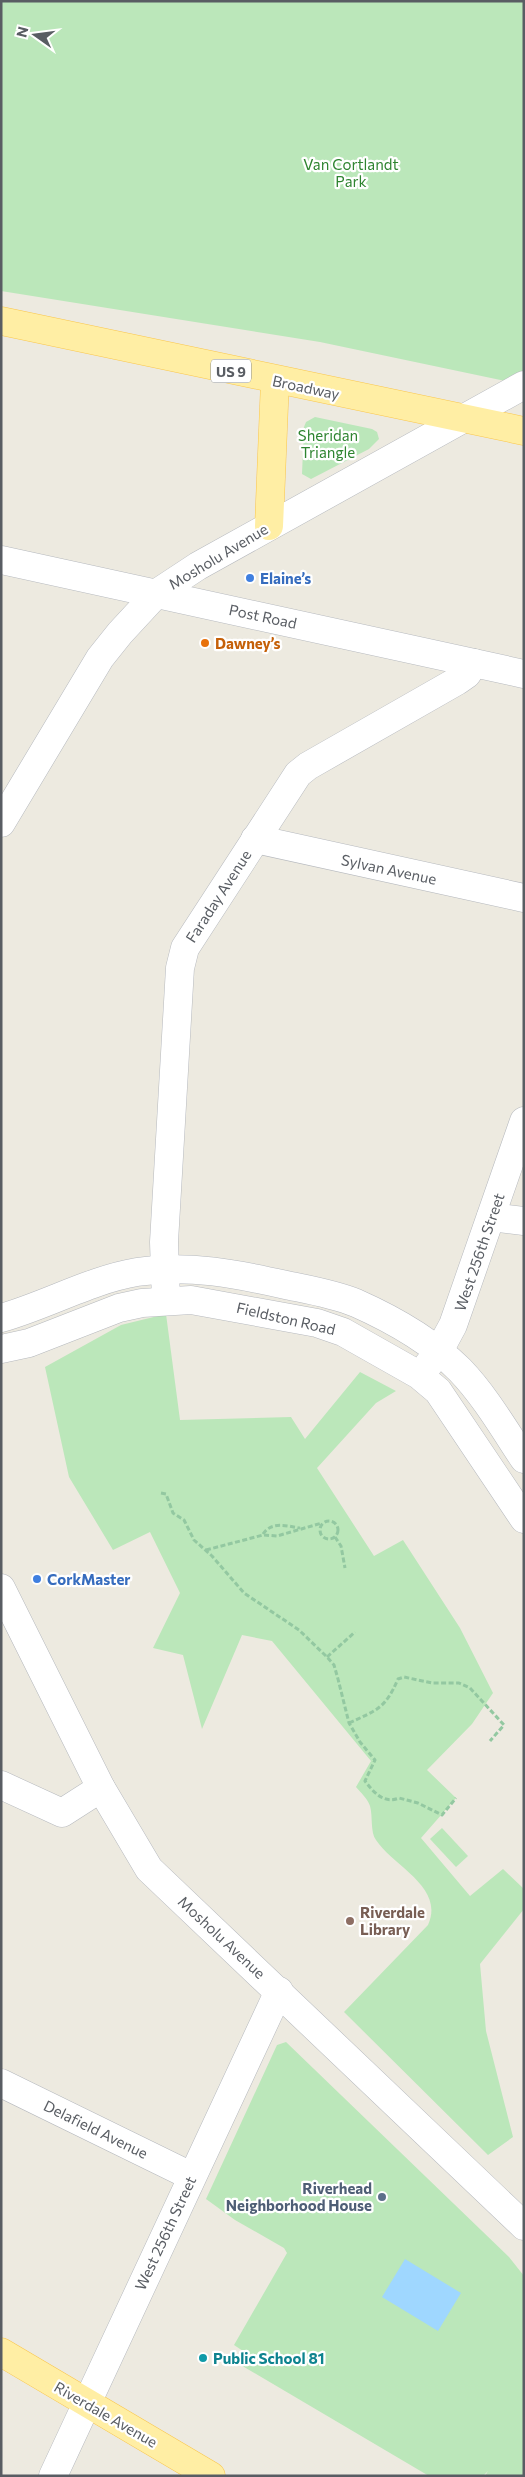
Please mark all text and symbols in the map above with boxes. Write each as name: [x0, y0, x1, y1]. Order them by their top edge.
north arrow: [10, 10, 60, 60]
text: N: [12, 25, 31, 39]
park label: Van Cortlandt Park: [303, 155, 399, 190]
road number: US 9: [211, 360, 251, 382]
street label: Broadway: [271, 371, 341, 403]
park label: Sheridan Triangle: [298, 426, 358, 461]
street label: Mosholu Avenue: [165, 519, 271, 593]
place label: Elaine’s: [260, 569, 311, 587]
marker: Elaine’s: [244, 572, 256, 584]
street label: Post Road: [227, 600, 299, 632]
place label: Dawney’s: [215, 634, 280, 652]
marker: Dawney’s: [199, 637, 211, 649]
street label: Faraday Avenue: [181, 846, 255, 946]
street label: Sylvan Avenue: [340, 850, 438, 888]
street label: West 256th Street: [450, 1190, 508, 1314]
street label: Fieldston Road: [235, 1298, 337, 1338]
place label: CorkMaster: [47, 1570, 130, 1588]
marker: CorkMaster: [31, 1573, 43, 1585]
street label: Mosholu Avenue: [175, 1892, 269, 1982]
place label: Riverdale Library: [360, 1903, 425, 1938]
marker: Riverdale Library: [344, 1915, 356, 1927]
street label: Delafield Avenue: [41, 2096, 151, 2162]
street label: West 256th Street: [131, 2173, 199, 2293]
place label: Riverhead Neighborhood House: [226, 2179, 372, 2214]
marker: Riverhead Neighborhood House: [376, 2191, 388, 2203]
place label: Public School 81: [213, 2349, 324, 2367]
marker: Public School 81: [197, 2352, 209, 2364]
street label: Riverdale Avenue: [51, 2377, 161, 2451]

